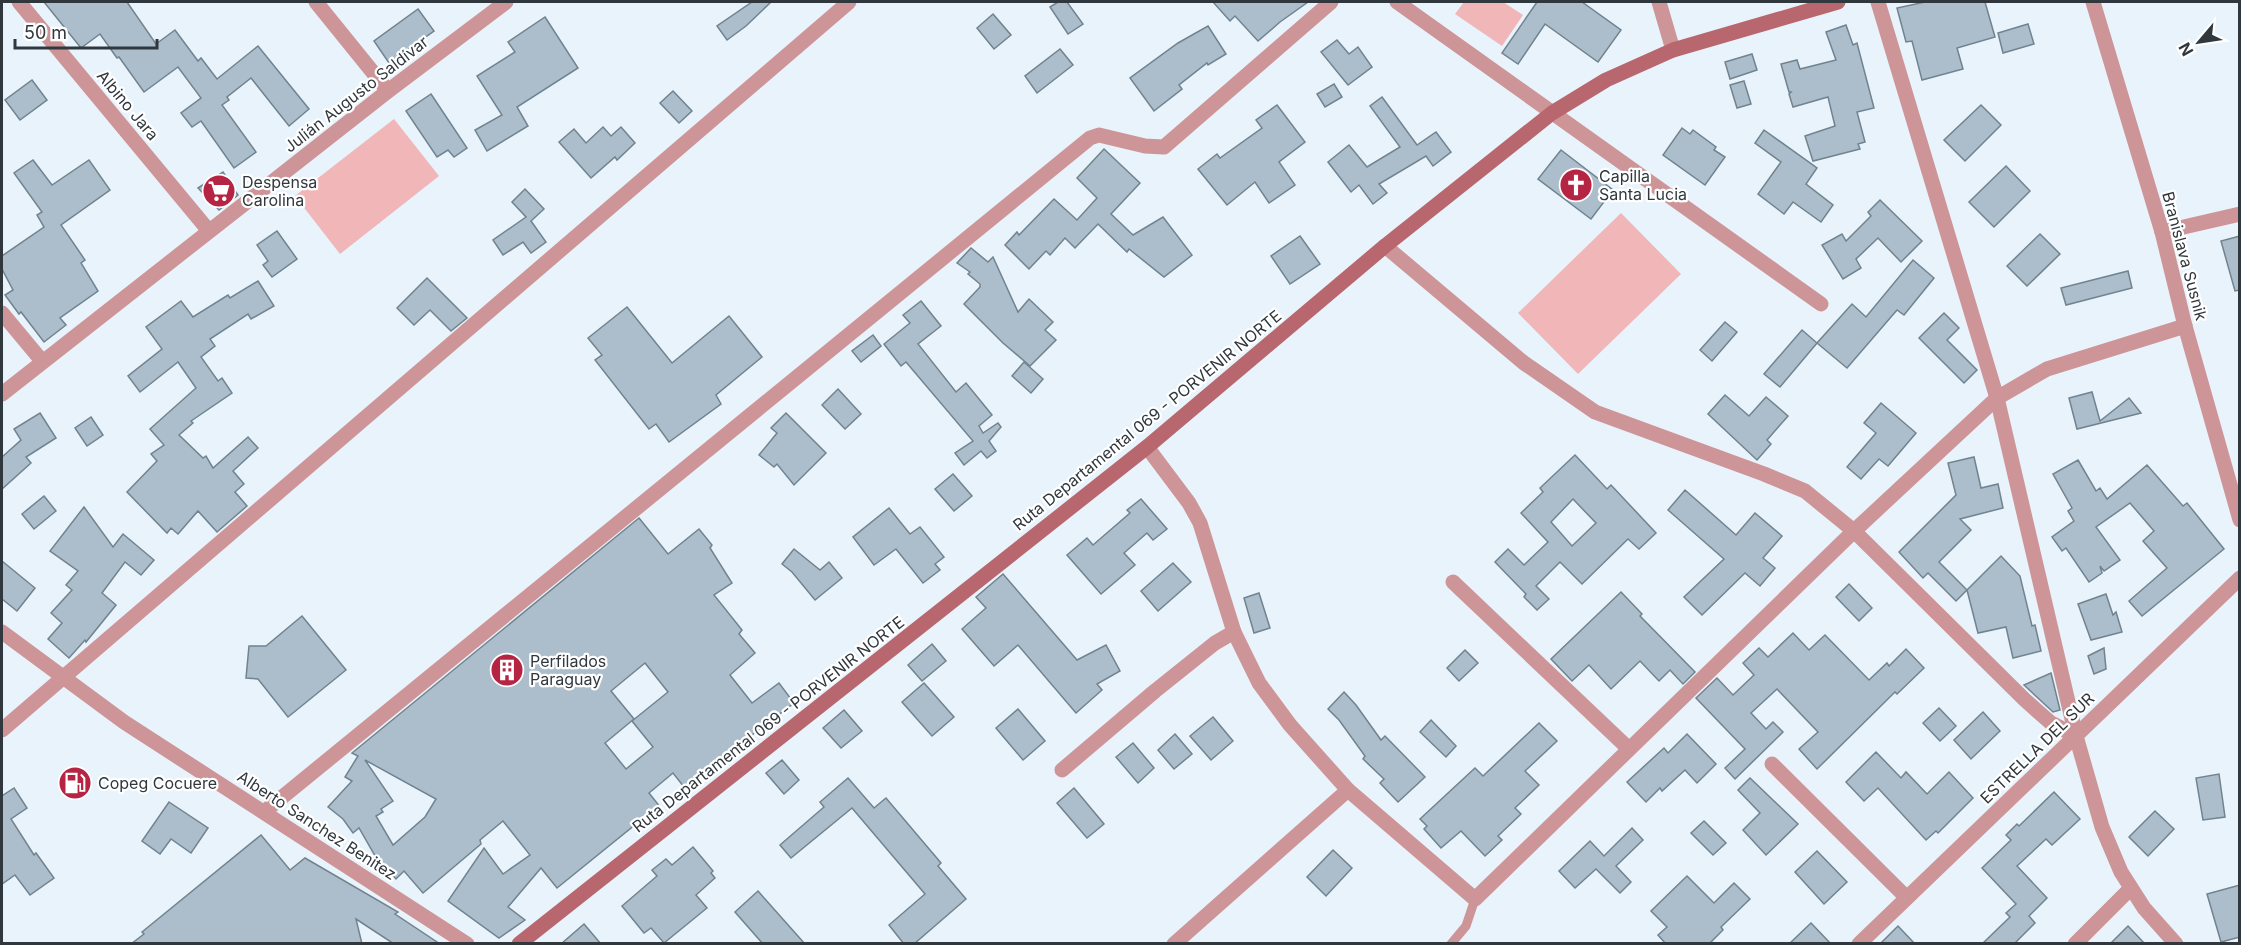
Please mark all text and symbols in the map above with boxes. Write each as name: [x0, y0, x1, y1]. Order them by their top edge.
scale bar: [15, 12, 158, 50]
north arrow: [2169, 12, 2229, 72]
text: 50 m: [24, 22, 67, 43]
street label: Julián Augusto Saldívar: [280, 32, 432, 156]
text: N: [2174, 39, 2198, 59]
street label: Albino Jara: [93, 66, 163, 144]
place label: Capilla Santa Lucia: [1599, 166, 1687, 204]
church icon: Capilla Santa Lucia: [1558, 167, 1594, 203]
place label: Despensa Carolina: [242, 172, 317, 210]
supermarket icon: Despensa Carolina: [201, 173, 237, 209]
street label: Branislava Susnik: [2158, 189, 2212, 323]
street label: Ruta Departamental 069 - PORVENIR NORTE: [1009, 305, 1285, 535]
street label: Ruta Departamental 069 - PORVENIR NORTE: [628, 612, 908, 836]
place label: Perfilados Paraguay: [530, 651, 606, 689]
building icon: Perfilados Paraguay: [489, 652, 525, 688]
street label: ESTRELLA DEL SUR: [1976, 688, 2098, 808]
fuel station icon: Copeg Cocuere: [57, 765, 93, 801]
street label: Alberto Sanchez Benitez: [234, 766, 400, 884]
place label: Copeg Cocuere: [98, 773, 217, 793]

